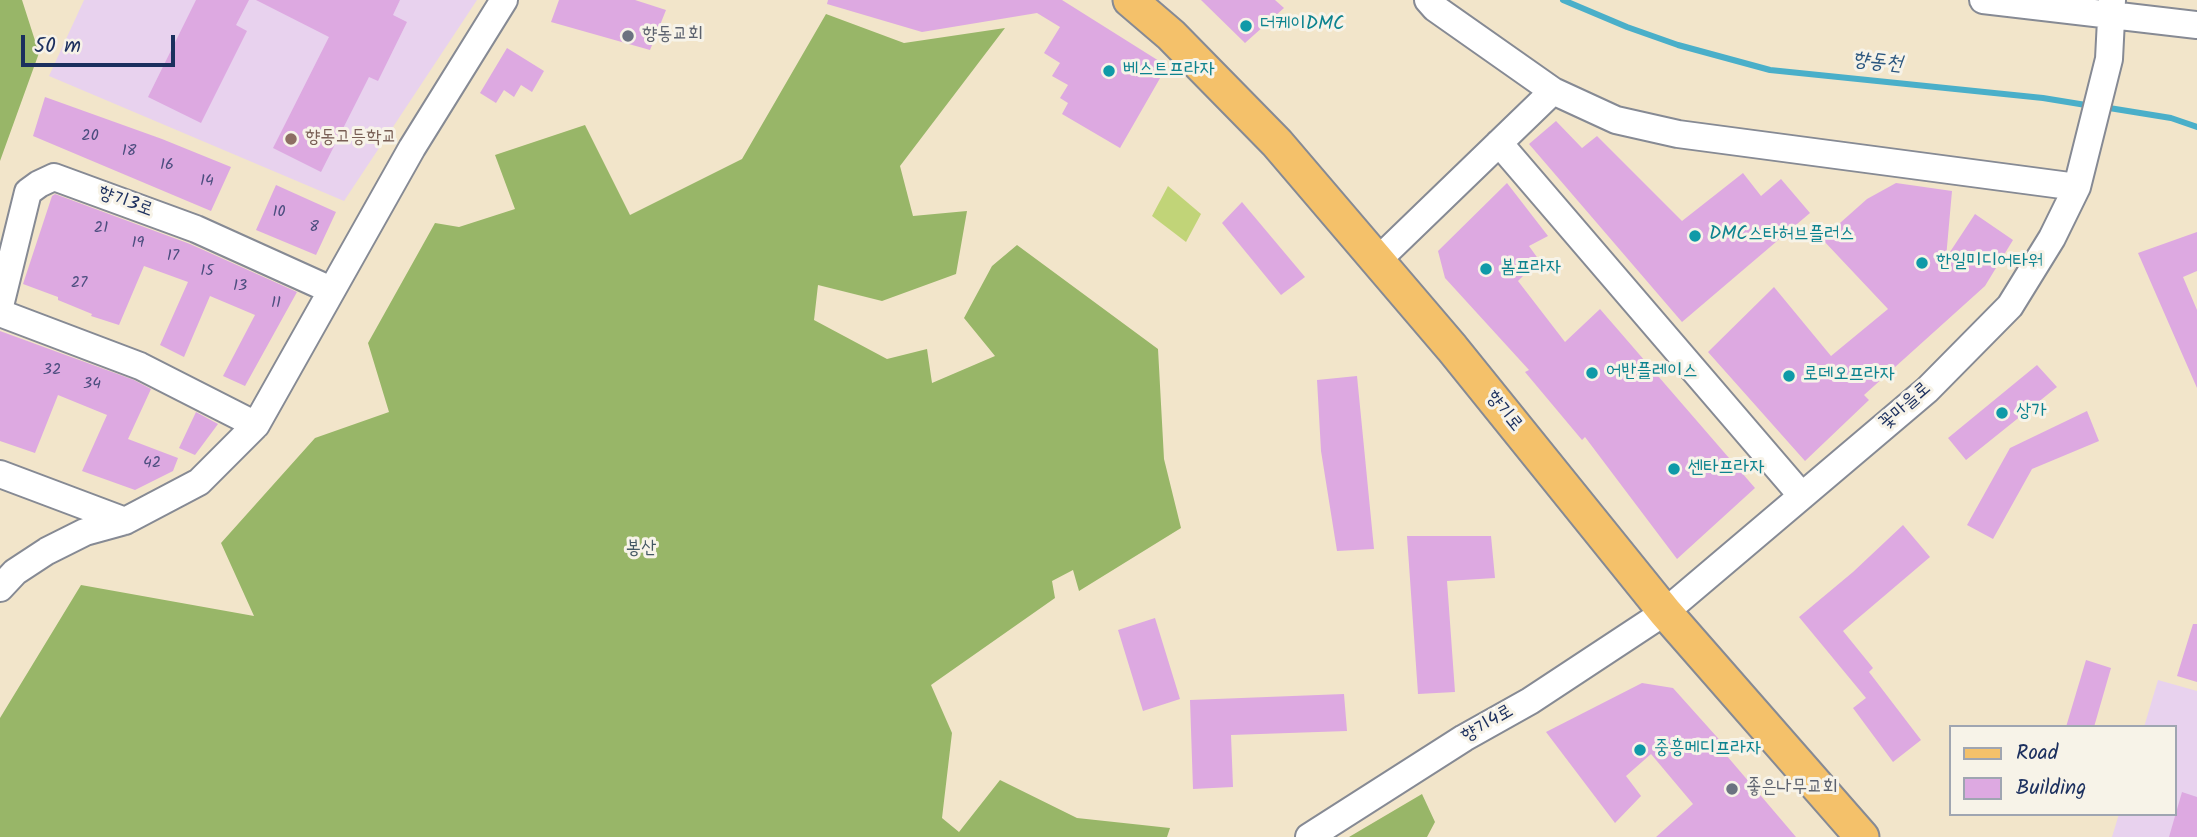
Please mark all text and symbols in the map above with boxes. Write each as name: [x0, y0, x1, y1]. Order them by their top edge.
place label: 더케이DMC: [1260, 15, 1344, 37]
marker: 더케이DMC: [1238, 18, 1254, 34]
scale bar: [24, 21, 178, 65]
place label: 향동교회: [642, 25, 703, 47]
marker: 향동교회: [620, 28, 636, 44]
text: 50 m: [34, 30, 81, 63]
water label: 향동천: [1850, 49, 1904, 79]
place label: 베스트프라자: [1123, 60, 1215, 82]
marker: 베스트프라자: [1101, 63, 1117, 79]
house number: 20: [81, 127, 99, 147]
place label: 향동고등학교: [305, 128, 397, 150]
marker: 향동고등학교: [283, 131, 299, 147]
house number: 18: [122, 142, 136, 162]
house number: 16: [160, 156, 174, 176]
house number: 14: [200, 172, 214, 192]
street label: 향기3로: [94, 183, 156, 223]
house number: 10: [272, 203, 286, 223]
house number: 8: [309, 218, 319, 238]
house number: 21: [94, 219, 108, 239]
place label: DMC스타허브플러스: [1709, 225, 1855, 247]
marker: DMC스타허브플러스: [1687, 228, 1703, 244]
house number: 19: [132, 234, 144, 254]
house number: 17: [167, 247, 179, 267]
place label: 한일미디어타워: [1936, 252, 2043, 274]
marker: 한일미디어타워: [1914, 255, 1930, 271]
place label: 봄프라자: [1500, 258, 1561, 280]
marker: 봄프라자: [1478, 261, 1494, 277]
house number: 15: [200, 262, 214, 282]
house number: 27: [71, 274, 87, 294]
house number: 13: [233, 277, 247, 297]
house number: 11: [271, 294, 281, 314]
house number: 32: [43, 361, 61, 381]
place label: 어반플레이스: [1606, 362, 1698, 384]
marker: 어반플레이스: [1584, 365, 1600, 381]
place label: 로데오프라자: [1803, 365, 1895, 387]
marker: 로데오프라자: [1781, 368, 1797, 384]
house number: 34: [83, 375, 101, 395]
street label: 꽃마을로: [1875, 378, 1937, 436]
street label: 향기로: [1480, 387, 1526, 437]
place label: 상가: [2016, 402, 2047, 424]
marker: 상가: [1994, 405, 2010, 421]
house number: 42: [143, 454, 161, 474]
place label: 센타프라자: [1688, 458, 1764, 480]
marker: 센타프라자: [1666, 461, 1682, 477]
park label: 봉산: [626, 539, 656, 561]
street label: 향기4로: [1458, 701, 1518, 749]
legend: [1948, 725, 2176, 816]
text: Road: [2016, 737, 2058, 770]
place label: 중흥메디프라자: [1654, 739, 1761, 761]
marker: 중흥메디프라자: [1632, 742, 1648, 758]
text: Building: [2016, 772, 2086, 805]
place label: 좋은나무교회: [1746, 778, 1838, 800]
marker: 좋은나무교회: [1724, 781, 1740, 797]

